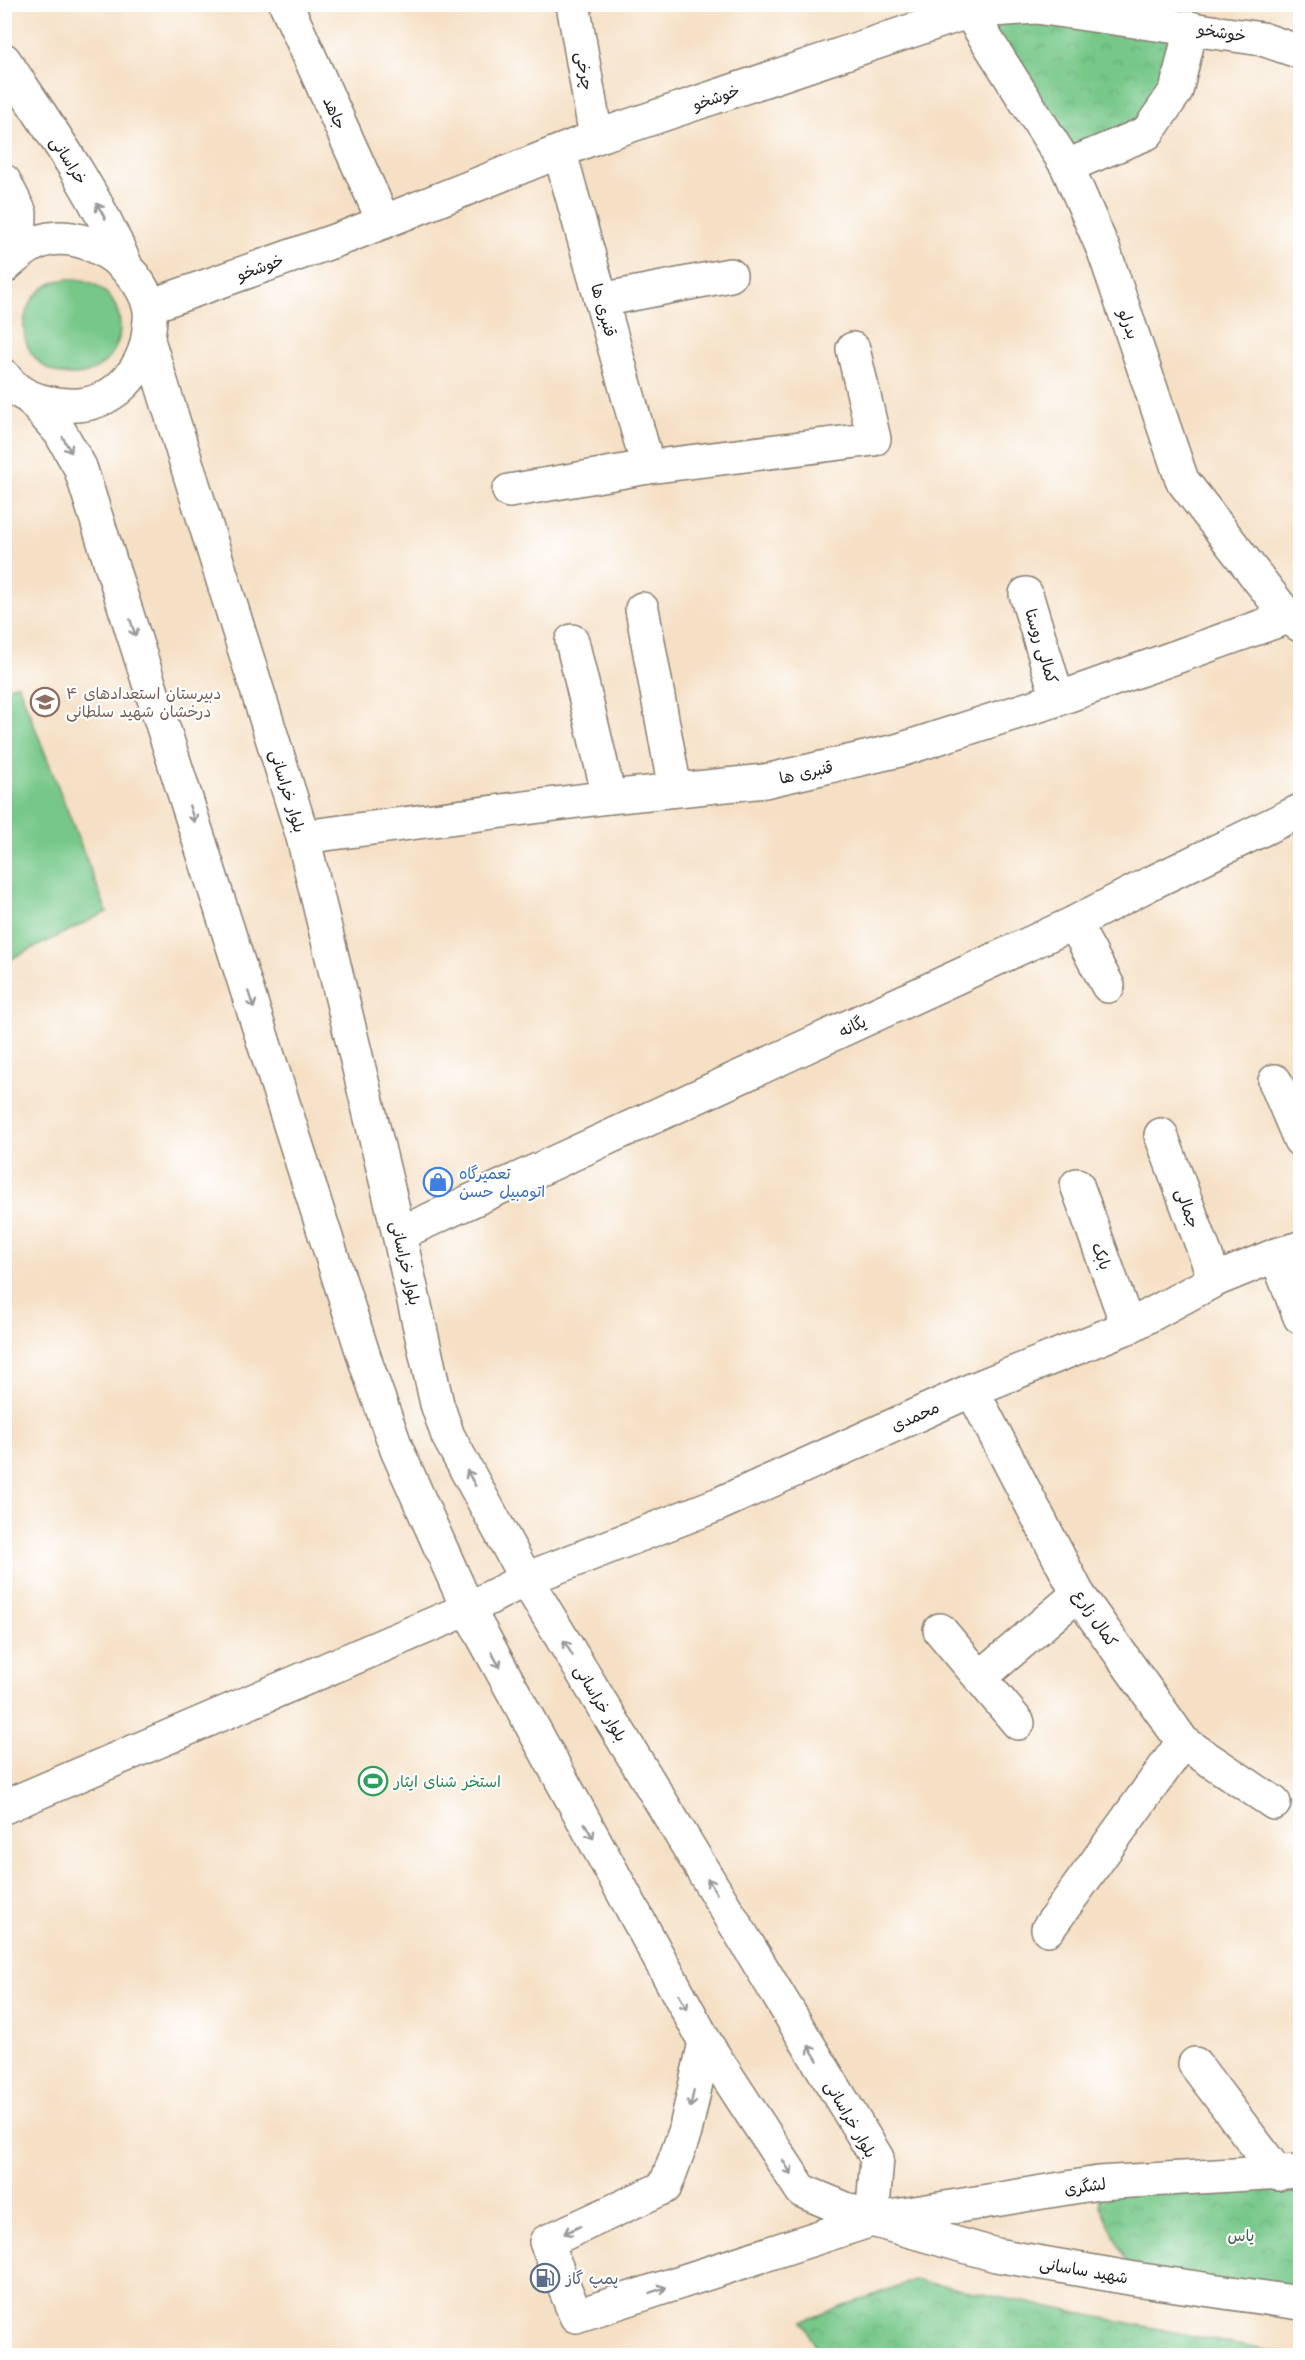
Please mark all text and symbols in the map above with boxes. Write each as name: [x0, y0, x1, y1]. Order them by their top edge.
street label: خوشخو: [1195, 18, 1248, 47]
street label: چرخی: [571, 50, 598, 92]
street label: خوشخو: [689, 80, 743, 116]
street label: جاهد: [318, 94, 351, 133]
street label: خراسانی: [45, 132, 92, 188]
one-way arrow: [95, 203, 107, 220]
street label: خوشخو: [233, 249, 287, 286]
street label: قنبری ها: [586, 281, 621, 339]
street label: بدرلو: [1113, 305, 1143, 342]
one-way arrow: [61, 436, 73, 453]
street label: کمالی روستا: [1020, 606, 1063, 686]
one-way arrow: [128, 618, 139, 637]
place label: ۴ دبیرستان استعدادهای درخشان شهید سلطانی: [66, 683, 221, 722]
school or university icon: ۴ دبیرستان استعدادهای درخشان شهید سلطانی: [29, 686, 61, 718]
street label: بلوار خراسانی: [265, 747, 310, 835]
street label: قنبری ها: [777, 756, 835, 789]
one-way arrow: [187, 804, 198, 823]
one-way arrow: [246, 990, 257, 1009]
street label: یگانه: [835, 1011, 869, 1042]
place label: تعمیرگاه اتومبیل حسن: [459, 1163, 545, 1202]
shop icon: تعمیرگاه اتومبیل حسن: [422, 1166, 454, 1198]
street label: جمالی: [1171, 1185, 1204, 1231]
street label: بلوار خراسانی: [386, 1219, 425, 1307]
street label: بابک: [1087, 1240, 1116, 1273]
street label: محمدی: [888, 1397, 943, 1436]
one-way arrow: [465, 1470, 476, 1488]
street label: کمال زارع: [1068, 1585, 1123, 1652]
one-way arrow: [561, 1640, 573, 1657]
one-way arrow: [490, 1651, 502, 1668]
street label: بلوار خراسانی: [569, 1661, 632, 1745]
sports icon: استخر شنای ایثار: [357, 1765, 389, 1797]
place label: استخر شنای ایثار: [392, 1771, 501, 1792]
one-way arrow: [583, 1822, 595, 1839]
one-way arrow: [706, 1878, 718, 1895]
one-way arrow: [677, 1993, 689, 2010]
one-way arrow: [807, 2045, 819, 2062]
street label: بلوار خراسانی: [820, 2077, 881, 2162]
one-way arrow: [686, 2090, 698, 2109]
one-way arrow: [781, 2158, 793, 2175]
street label: لشگری: [1063, 2173, 1107, 2200]
one-way arrow: [563, 2225, 581, 2237]
park label: یاس: [1227, 2225, 1255, 2246]
street label: شهید ساسانی: [1038, 2252, 1130, 2289]
fuel station icon: پمپ گاز: [529, 2262, 561, 2294]
place label: پمپ گاز: [564, 2268, 619, 2289]
one-way arrow: [648, 2283, 667, 2294]

